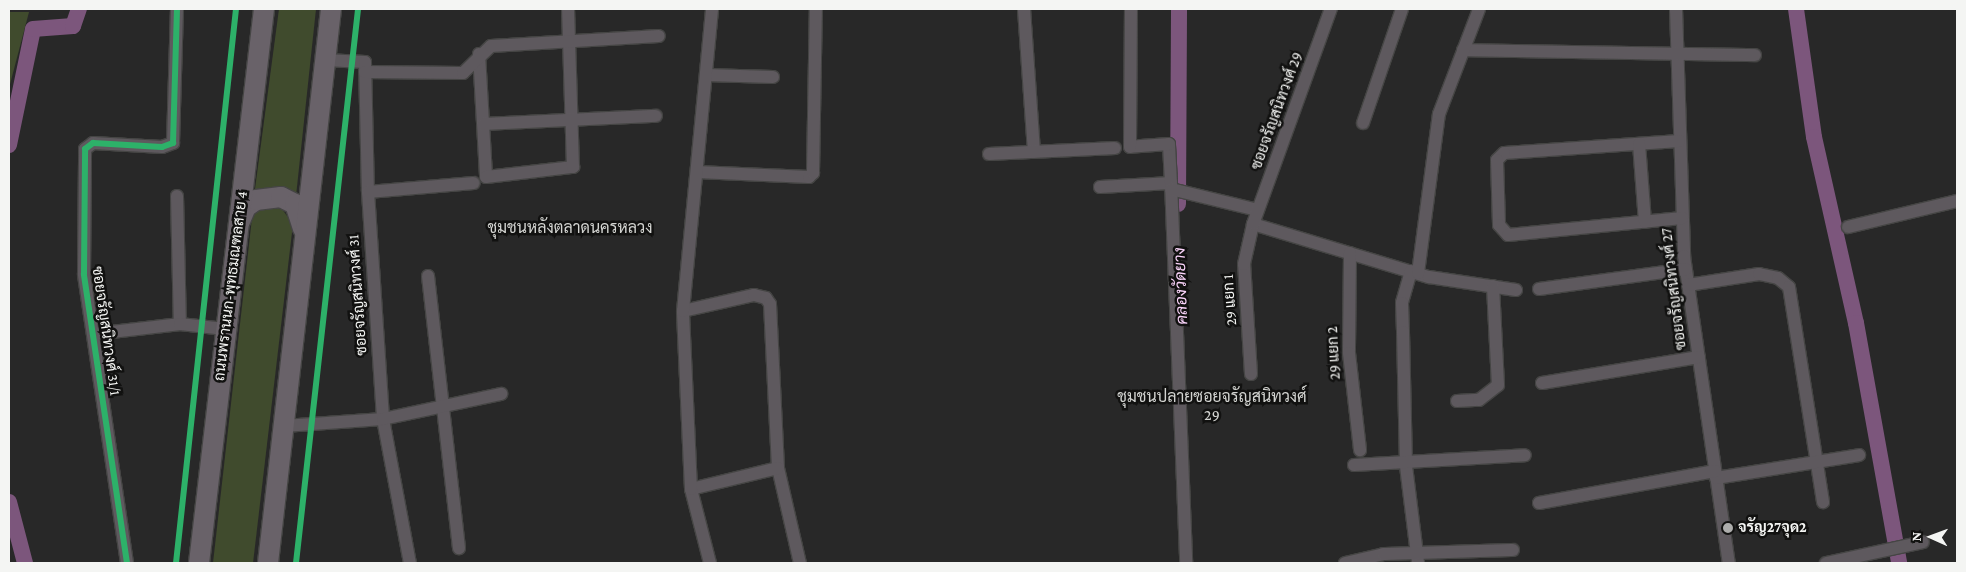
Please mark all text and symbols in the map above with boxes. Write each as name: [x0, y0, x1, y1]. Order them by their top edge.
street label: ซอยจรัญสนิทวงศ์ 29: [1247, 50, 1307, 172]
street label: ถนนพรานนก-พุทธมณฑลสาย 4: [210, 190, 252, 382]
district label: ชุมชนหลังตลาดนครหลวง: [488, 218, 652, 238]
street label: ซอยจรัญสนิทวงศ์ 27: [1658, 227, 1690, 351]
street label: ซอยจรัญสนิทวงศ์ 31: [345, 234, 371, 356]
water label: คลองวัดยาง: [1170, 247, 1192, 325]
street label: ซอยจรัญสนิทวงศ์ 31/1: [88, 265, 124, 397]
street label: 29 แยก 1: [1219, 274, 1241, 326]
street label: 29 แยก 2: [1324, 326, 1344, 380]
district label: ชุมชนปลายซอยจรัญสนิทวงศ์ 29: [1117, 387, 1307, 425]
north arrow: [1906, 512, 1956, 562]
place label: จรัญ27จุด2: [1738, 519, 1807, 537]
marker: จรัญ27จุด2: [1722, 522, 1734, 534]
text: N: [1908, 531, 1924, 542]

